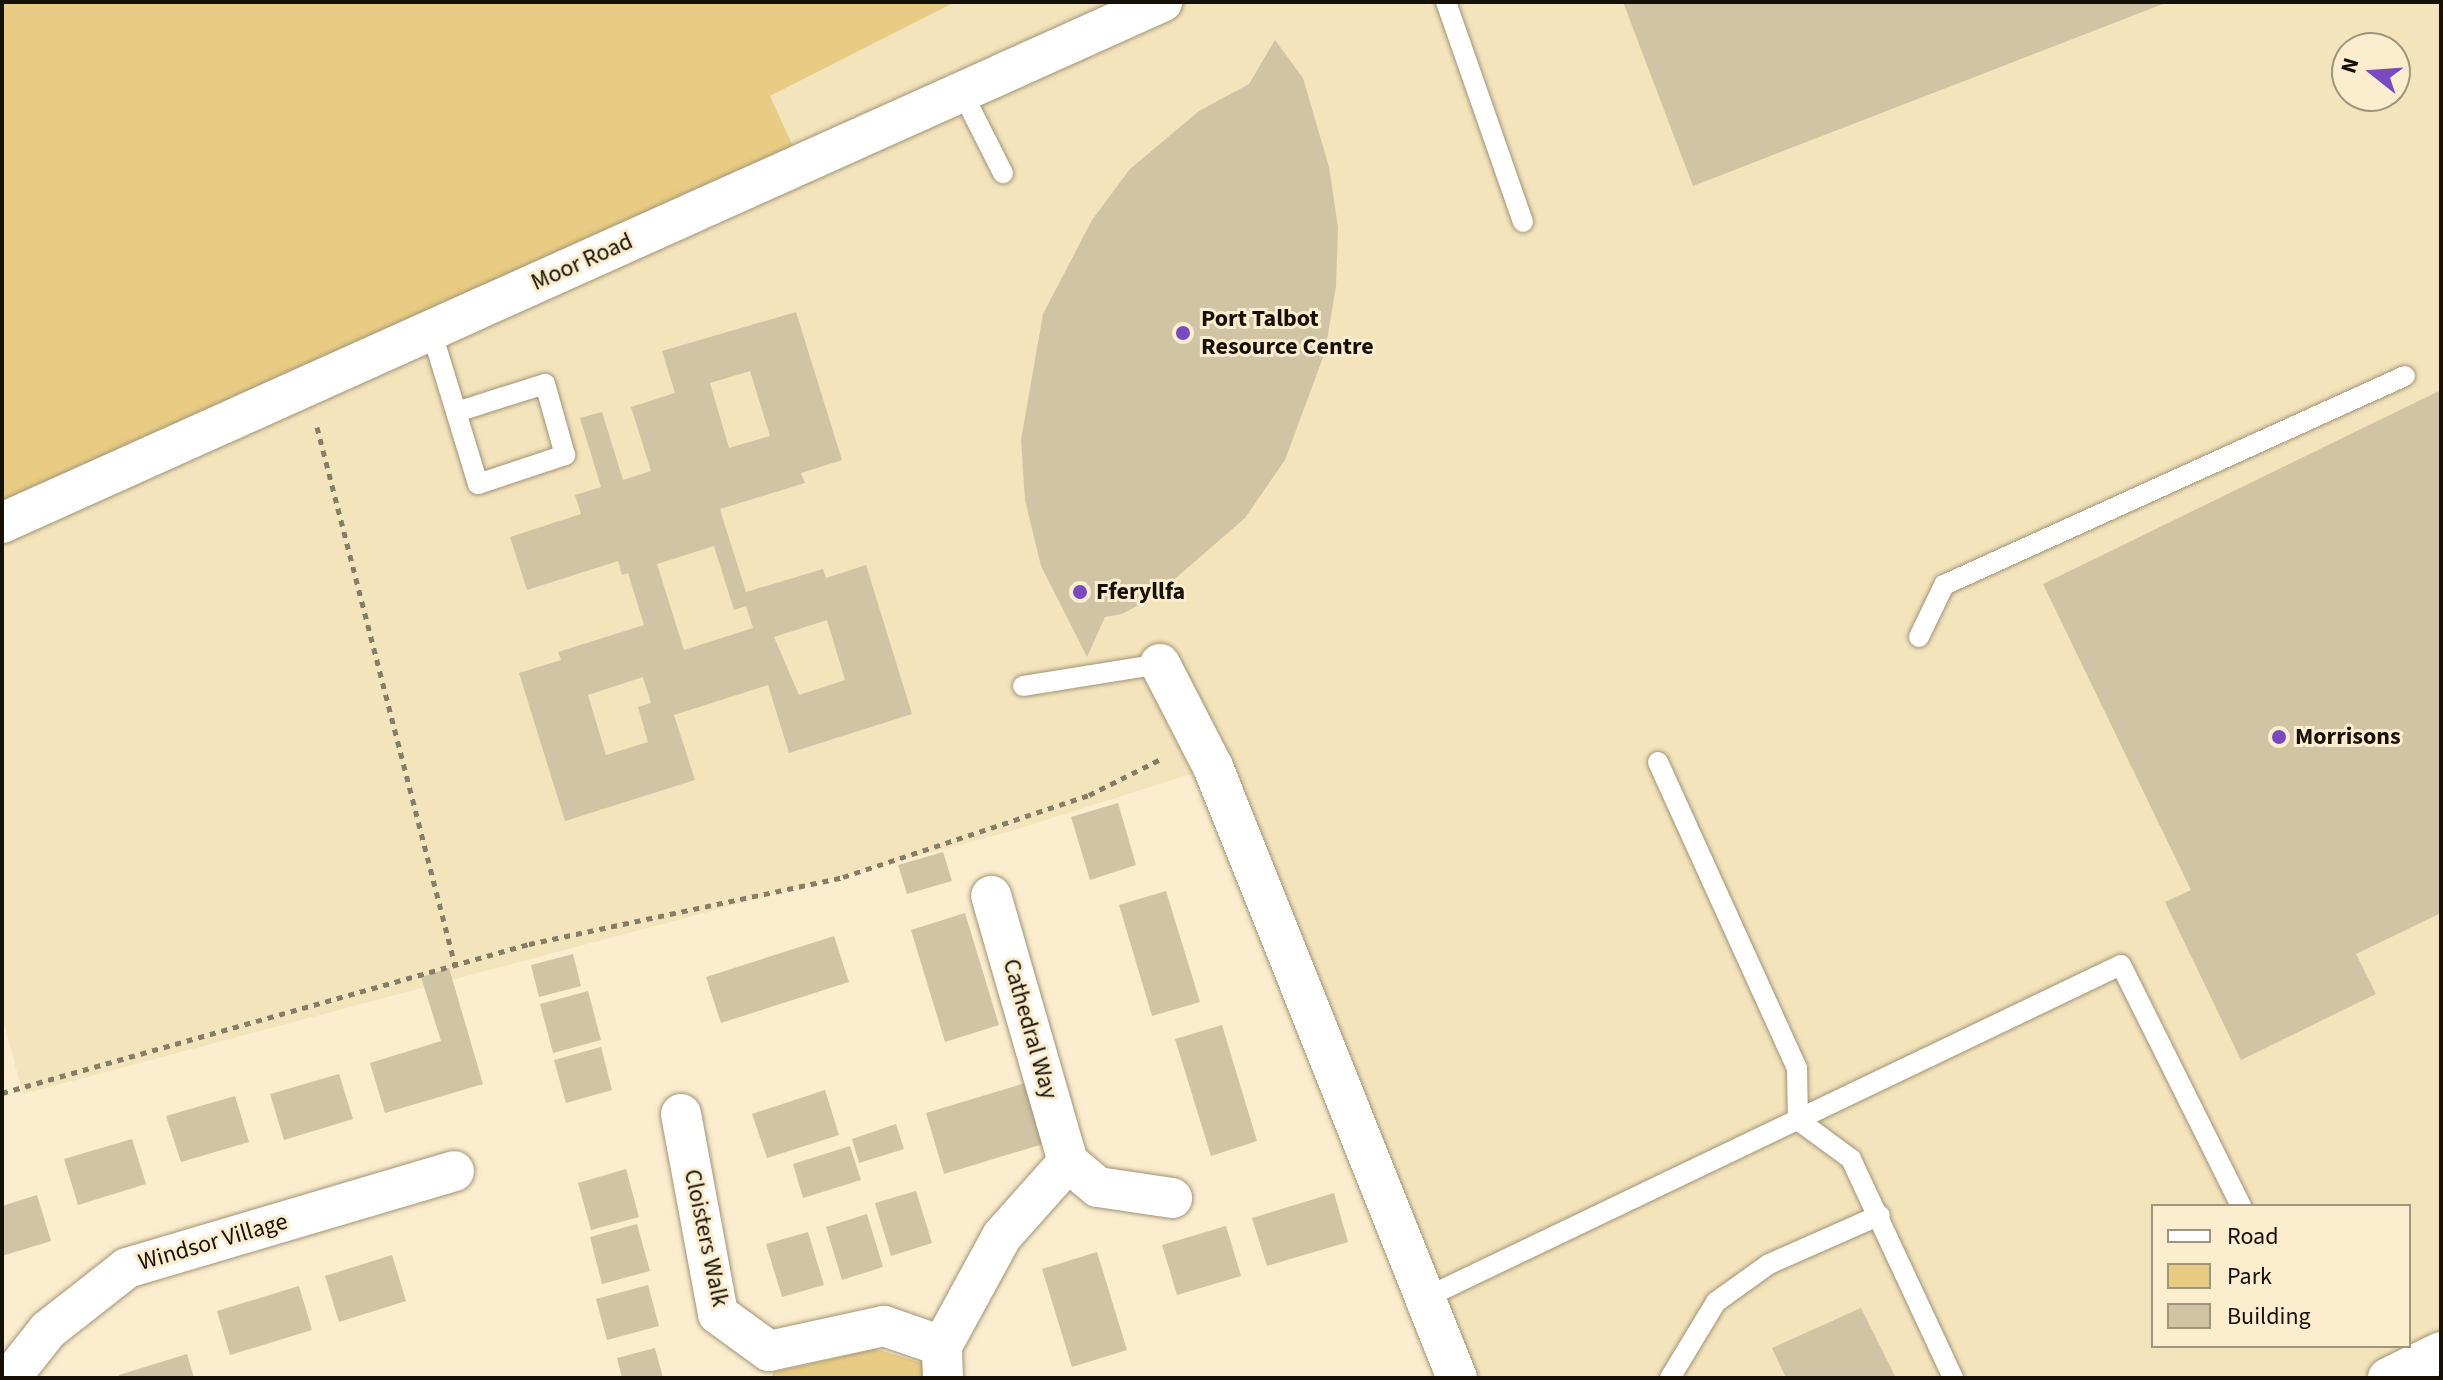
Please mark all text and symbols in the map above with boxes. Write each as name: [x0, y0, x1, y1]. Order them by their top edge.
north arrow: [2331, 32, 2411, 112]
text: N: [2333, 54, 2367, 77]
street label: Moor Road: [527, 227, 637, 297]
place label: Port Talbot Resource Centre: [1201, 305, 1374, 361]
marker: Port Talbot Resource Centre: [1172, 322, 1194, 344]
place label: Fferyllfa: [1096, 578, 1185, 606]
marker: Fferyllfa: [1071, 583, 1089, 601]
place label: Morrisons: [2295, 723, 2401, 751]
marker: Morrisons: [2270, 728, 2288, 746]
street label: Cathedral Way: [996, 956, 1064, 1102]
street label: Cloisters Walk: [677, 1167, 735, 1309]
legend: [2151, 1204, 2411, 1348]
street label: Windsor Village: [135, 1207, 291, 1277]
text: Road: [2227, 1219, 2279, 1254]
text: Park: [2227, 1259, 2272, 1294]
text: Building: [2227, 1299, 2311, 1334]

